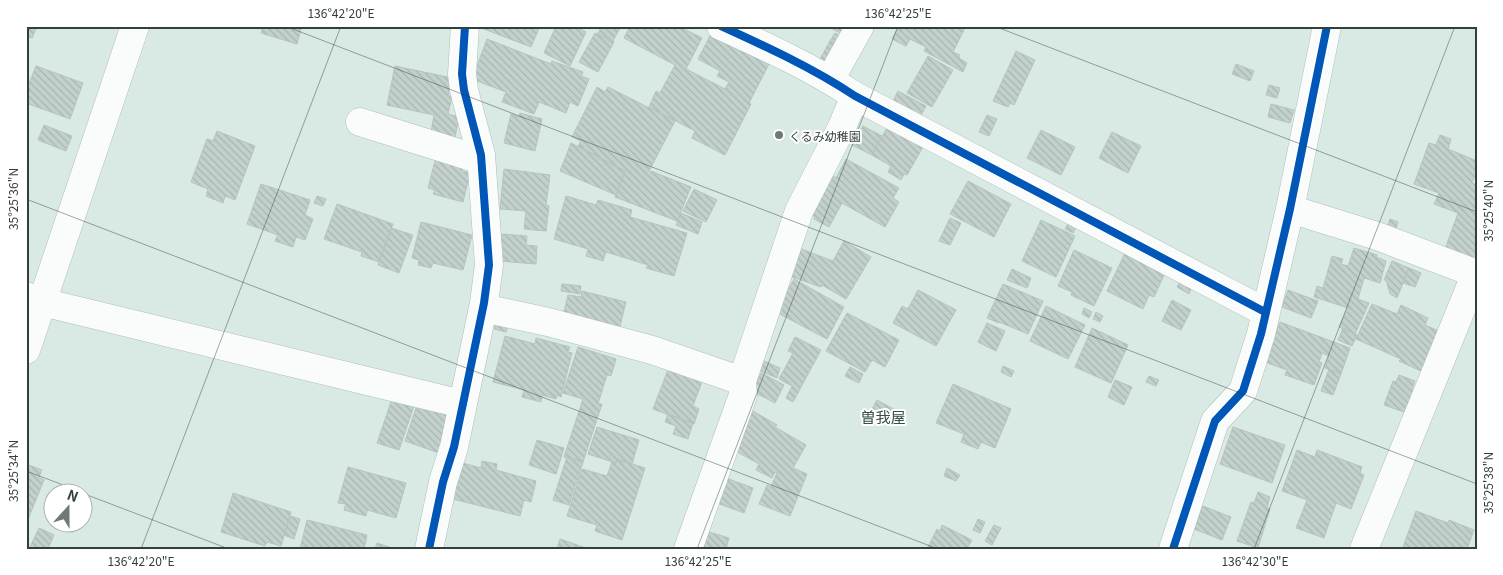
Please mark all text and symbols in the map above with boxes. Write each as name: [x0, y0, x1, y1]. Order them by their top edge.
text: 136°42'20"E: [307, 4, 375, 21]
text: 136°42'25"E: [864, 4, 932, 21]
place label: くるみ幼稚園: [789, 127, 861, 144]
marker: くるみ幼稚園: [773, 129, 785, 141]
text: 35°25'36"N: [4, 168, 21, 230]
text: 35°25'40"N: [1479, 180, 1496, 242]
district label: 曽我屋: [860, 406, 906, 427]
text: 35°25'34"N: [4, 440, 21, 502]
text: 35°25'38"N: [1479, 452, 1496, 514]
north arrow: [42, 482, 92, 532]
text: N: [65, 484, 82, 506]
text: 136°42'20"E: [107, 552, 175, 569]
text: 136°42'25"E: [664, 552, 732, 569]
text: 136°42'30"E: [1221, 552, 1289, 569]

